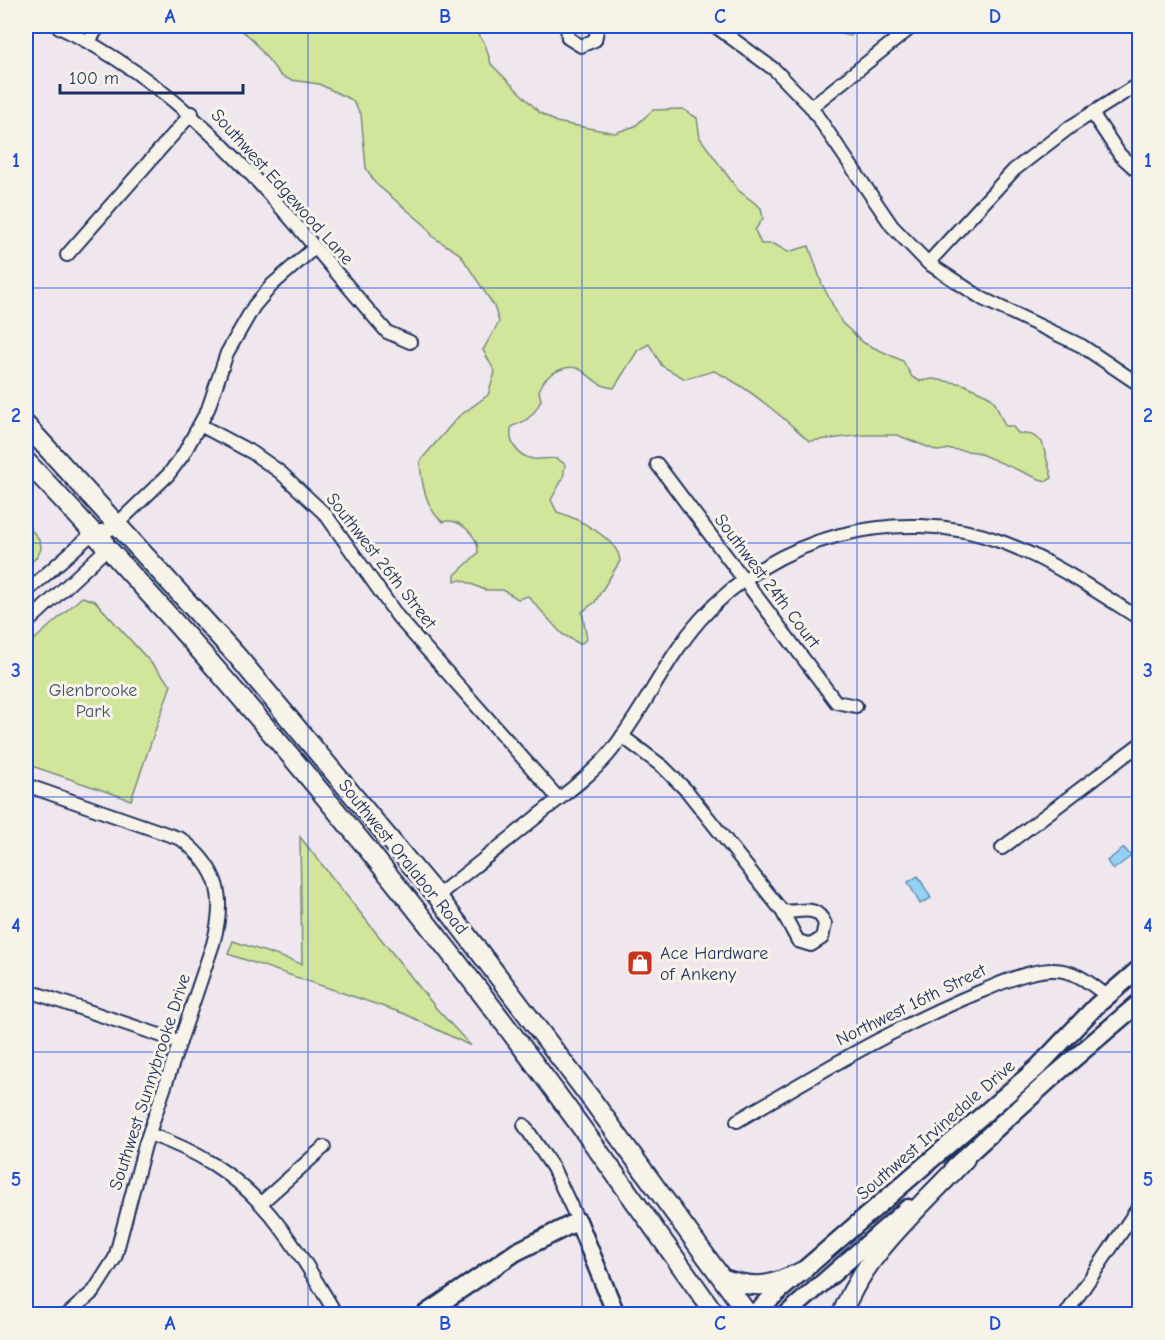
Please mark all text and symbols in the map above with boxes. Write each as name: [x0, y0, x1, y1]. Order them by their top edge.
text: A: [164, 5, 176, 28]
text: B: [439, 5, 451, 28]
text: C: [714, 5, 726, 28]
text: D: [989, 5, 1001, 28]
scale bar: [60, 57, 243, 95]
text: 100 m: [69, 68, 119, 89]
street label: Southwest Edgewood Lane: [206, 105, 358, 269]
text: 1: [12, 149, 20, 172]
text: 1: [1144, 149, 1152, 172]
text: 2: [11, 404, 21, 427]
text: 2: [1143, 404, 1153, 427]
street label: Southwest 26th Street: [321, 489, 441, 634]
street label: Southwest 24th Court: [710, 510, 825, 653]
text: 3: [11, 659, 21, 682]
text: 3: [1143, 659, 1153, 682]
park label: Glenbrooke Park: [49, 680, 137, 722]
street label: Southwest Oralabor Road: [334, 775, 472, 939]
text: 4: [11, 914, 21, 937]
text: 4: [1143, 914, 1153, 937]
place label: Ace Hardware of Ankeny: [660, 943, 768, 985]
shop icon: Ace Hardware of Ankeny: [625, 948, 655, 978]
street label: Northwest 16th Street: [833, 959, 990, 1050]
street label: Southwest Sunnybrooke Drive: [105, 971, 195, 1193]
street label: Southwest Irvinedale Drive: [853, 1056, 1019, 1204]
text: 5: [11, 1168, 21, 1191]
text: 5: [1143, 1168, 1153, 1191]
text: A: [164, 1312, 176, 1335]
text: B: [439, 1312, 451, 1335]
text: C: [714, 1312, 726, 1335]
text: D: [989, 1312, 1001, 1335]

